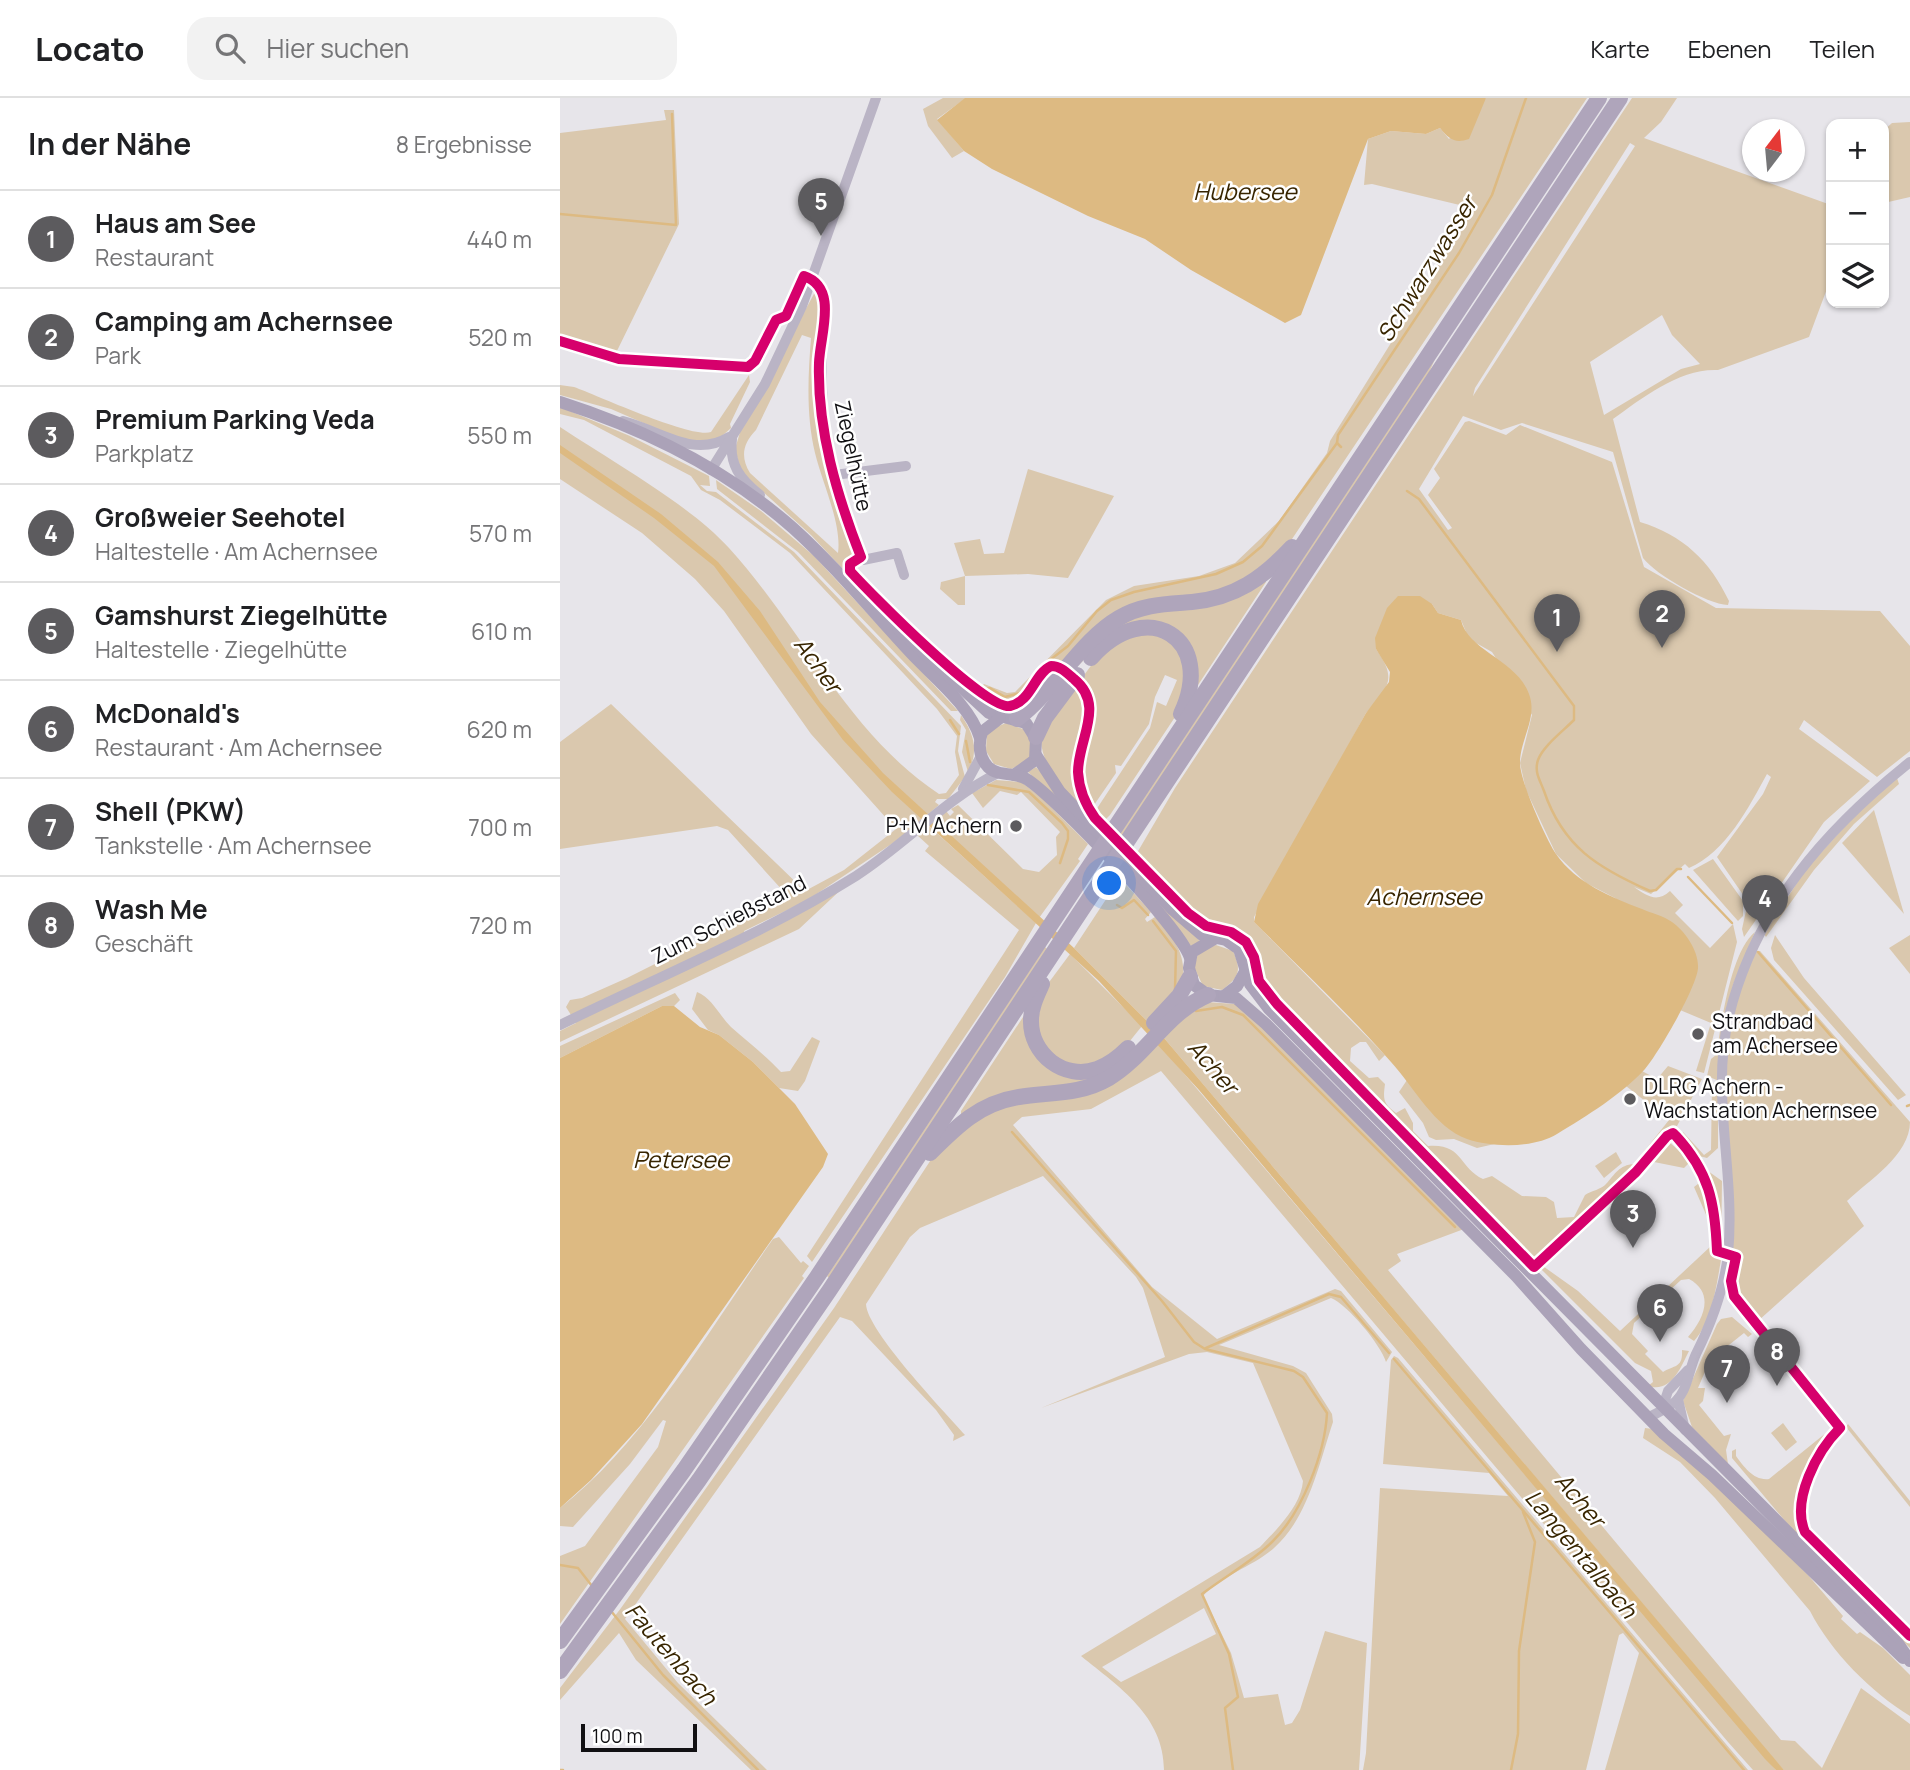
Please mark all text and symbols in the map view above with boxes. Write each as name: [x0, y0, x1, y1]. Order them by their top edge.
search box: [187, 17, 677, 80]
text: Locato: [35, 26, 145, 71]
icon: search: [211, 29, 249, 67]
text: Hier suchen: [267, 30, 409, 66]
text: Karte: [1590, 32, 1650, 65]
text: Ebenen: [1688, 32, 1771, 65]
text: Teilen: [1809, 32, 1875, 65]
north arrow: [1742, 119, 1805, 182]
map controls: [1826, 119, 1889, 308]
button: +: [1826, 119, 1889, 182]
text: In der Nähe: [28, 123, 191, 164]
text: 8 Ergebnisse: [396, 128, 532, 160]
water label: Hubersee: [1193, 175, 1298, 207]
pin: 5: [798, 178, 844, 236]
button: −: [1826, 182, 1889, 245]
water label: Schwarzwasser: [1368, 187, 1485, 348]
text: Haus am See: [95, 205, 256, 241]
text: 1: [46, 223, 56, 255]
text: 440 m: [467, 223, 532, 255]
text: Restaurant: [95, 241, 214, 273]
button: layers: [1826, 245, 1889, 308]
text: Camping am Achernsee: [95, 303, 393, 339]
text: 2: [44, 321, 58, 353]
text: 520 m: [468, 321, 532, 353]
text: Park: [95, 339, 141, 371]
street label: Ziegelhütte: [829, 398, 879, 514]
text: Premium Parking Veda: [95, 401, 375, 437]
text: 3: [44, 419, 58, 451]
text: 550 m: [467, 419, 532, 451]
text: Parkplatz: [95, 437, 194, 469]
text: Großweier Seehotel: [95, 499, 345, 535]
text: 4: [44, 517, 58, 549]
text: 570 m: [469, 517, 532, 549]
text: Haltestelle · Am Achernsee: [95, 535, 378, 567]
pin: 2: [1639, 590, 1685, 648]
pin: 1: [1534, 594, 1580, 652]
text: Gamshurst Ziegelhütte: [95, 597, 388, 633]
text: 5: [44, 615, 58, 647]
text: 610 m: [471, 615, 532, 647]
water label: Acher: [787, 630, 852, 701]
text: Haltestelle · Ziegelhütte: [95, 633, 347, 665]
text: McDonald's: [95, 695, 240, 731]
text: 6: [44, 713, 58, 745]
text: 620 m: [466, 713, 532, 745]
text: Restaurant · Am Achernsee: [95, 731, 383, 763]
text: Shell (PKW): [95, 793, 246, 829]
text: 7: [45, 811, 57, 843]
text: 700 m: [468, 811, 532, 843]
place label: P+M Achern: [886, 811, 1002, 839]
marker: P+M Achern: [1008, 818, 1024, 834]
text: Tankstelle · Am Achernsee: [95, 829, 372, 861]
your location: [1092, 866, 1126, 900]
street label: Zum Schießstand: [646, 868, 811, 970]
pin: 4: [1742, 875, 1788, 933]
water label: Achernsee: [1366, 880, 1483, 912]
text: Wash Me: [95, 891, 208, 927]
text: 8: [44, 909, 58, 941]
text: 720 m: [469, 909, 532, 941]
text: Geschäft: [95, 927, 193, 959]
place label: Strandbad am Achersee: [1712, 1007, 1838, 1059]
marker: Strandbad am Achersee: [1690, 1026, 1706, 1042]
water label: Acher: [1181, 1032, 1248, 1103]
place label: DLRG Achern - Wachstation Achernsee: [1644, 1072, 1877, 1124]
marker: DLRG Achern - Wachstation Achernsee: [1622, 1091, 1638, 1107]
water label: Petersee: [633, 1143, 731, 1175]
pin: 3: [1610, 1190, 1656, 1248]
pin: 6: [1637, 1284, 1683, 1342]
pin: 8: [1754, 1328, 1800, 1386]
pin: 7: [1704, 1345, 1750, 1403]
water label: Acher: [1548, 1465, 1615, 1536]
water label: Langentalbach: [1519, 1482, 1646, 1625]
water label: Fautenbach: [618, 1595, 726, 1712]
scale bar: [581, 1721, 696, 1753]
text: 100 m: [592, 1723, 643, 1749]

